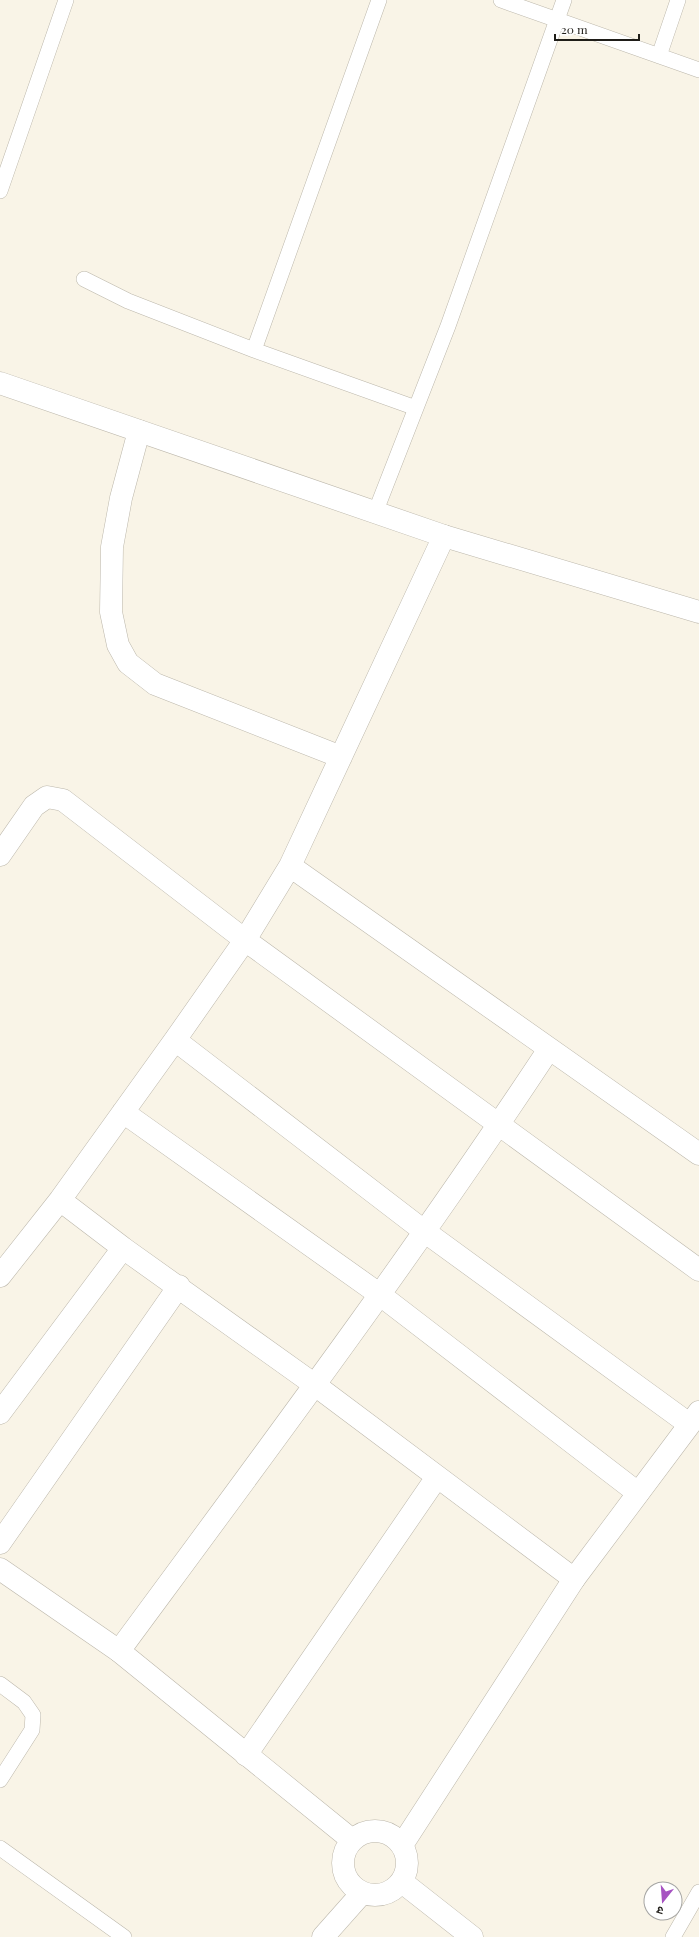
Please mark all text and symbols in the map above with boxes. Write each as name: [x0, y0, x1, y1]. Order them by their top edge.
scale bar: [555, 16, 639, 42]
text: 20 m: [561, 21, 588, 37]
north arrow: [643, 1881, 683, 1921]
text: उ: [654, 1903, 665, 1919]

